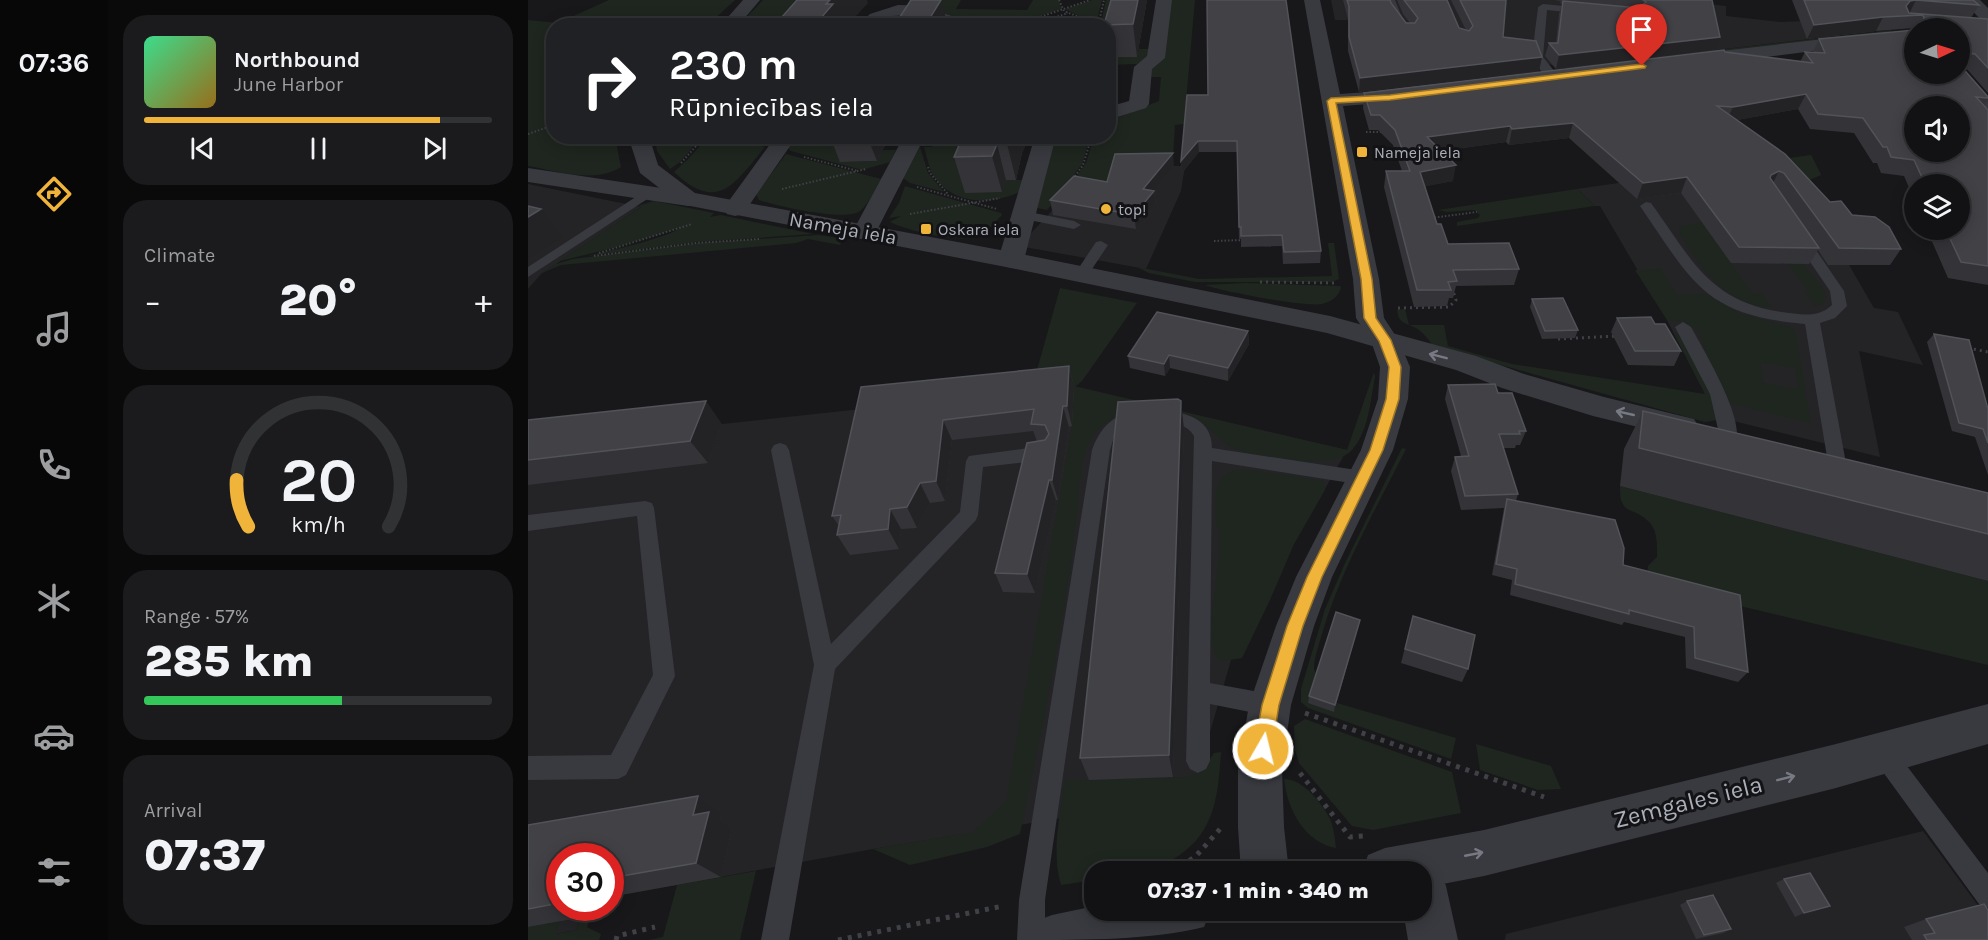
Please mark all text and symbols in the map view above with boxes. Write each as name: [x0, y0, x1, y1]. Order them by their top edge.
pin: [1616, 4, 1667, 66]
icon: arrive: [1625, 13, 1658, 46]
north arrow: [1904, 18, 1970, 84]
map controls: [1904, 18, 1970, 240]
text: 230 m: [669, 40, 798, 90]
icon: right: [570, 42, 648, 120]
text: 07:36: [19, 47, 89, 79]
text: Northbound: [234, 47, 360, 73]
text: June Harbor: [234, 73, 343, 96]
text: Rūpniecības iela: [669, 91, 874, 123]
button: sound: [1904, 96, 1970, 162]
icon: previous: [186, 132, 219, 165]
icon: pause: [302, 132, 335, 165]
icon: next: [418, 132, 451, 165]
place label: Nameja iela: [1374, 143, 1461, 162]
marker: Nameja iela: [1355, 145, 1369, 159]
icon: directions: [33, 173, 75, 215]
button: layers: [1904, 174, 1970, 240]
place label: top!: [1118, 200, 1147, 219]
marker: top!: [1099, 202, 1113, 216]
street label: Nameja iela: [787, 208, 898, 249]
place label: Oskara iela: [938, 220, 1019, 239]
marker: Oskara iela: [919, 222, 933, 236]
text: Climate: [144, 244, 215, 267]
text: 20°: [279, 274, 357, 326]
text: −: [144, 282, 161, 320]
text: +: [475, 282, 492, 320]
icon: music: [33, 308, 75, 350]
one-way arrow: [1429, 350, 1448, 361]
one-way arrow: [1615, 407, 1634, 419]
icon: phone: [33, 444, 75, 486]
text: 20: [279, 444, 357, 517]
text: km/h: [291, 512, 345, 537]
icon: climate: [33, 580, 75, 622]
text: Range · 57%: [144, 605, 249, 628]
text: 285 km: [144, 635, 313, 687]
icon: car: [33, 715, 75, 757]
position arrow: [1231, 717, 1295, 781]
street label: Zemgales iela: [1611, 770, 1765, 834]
one-way arrow: [1776, 772, 1795, 784]
text: Arrival: [144, 799, 203, 822]
text: 07:37: [144, 829, 265, 881]
speed limit sign: 30: [546, 843, 624, 921]
one-way arrow: [1464, 848, 1484, 859]
icon: filters: [33, 851, 75, 893]
text: 07:37 · 1 min · 340 m: [1147, 878, 1369, 904]

